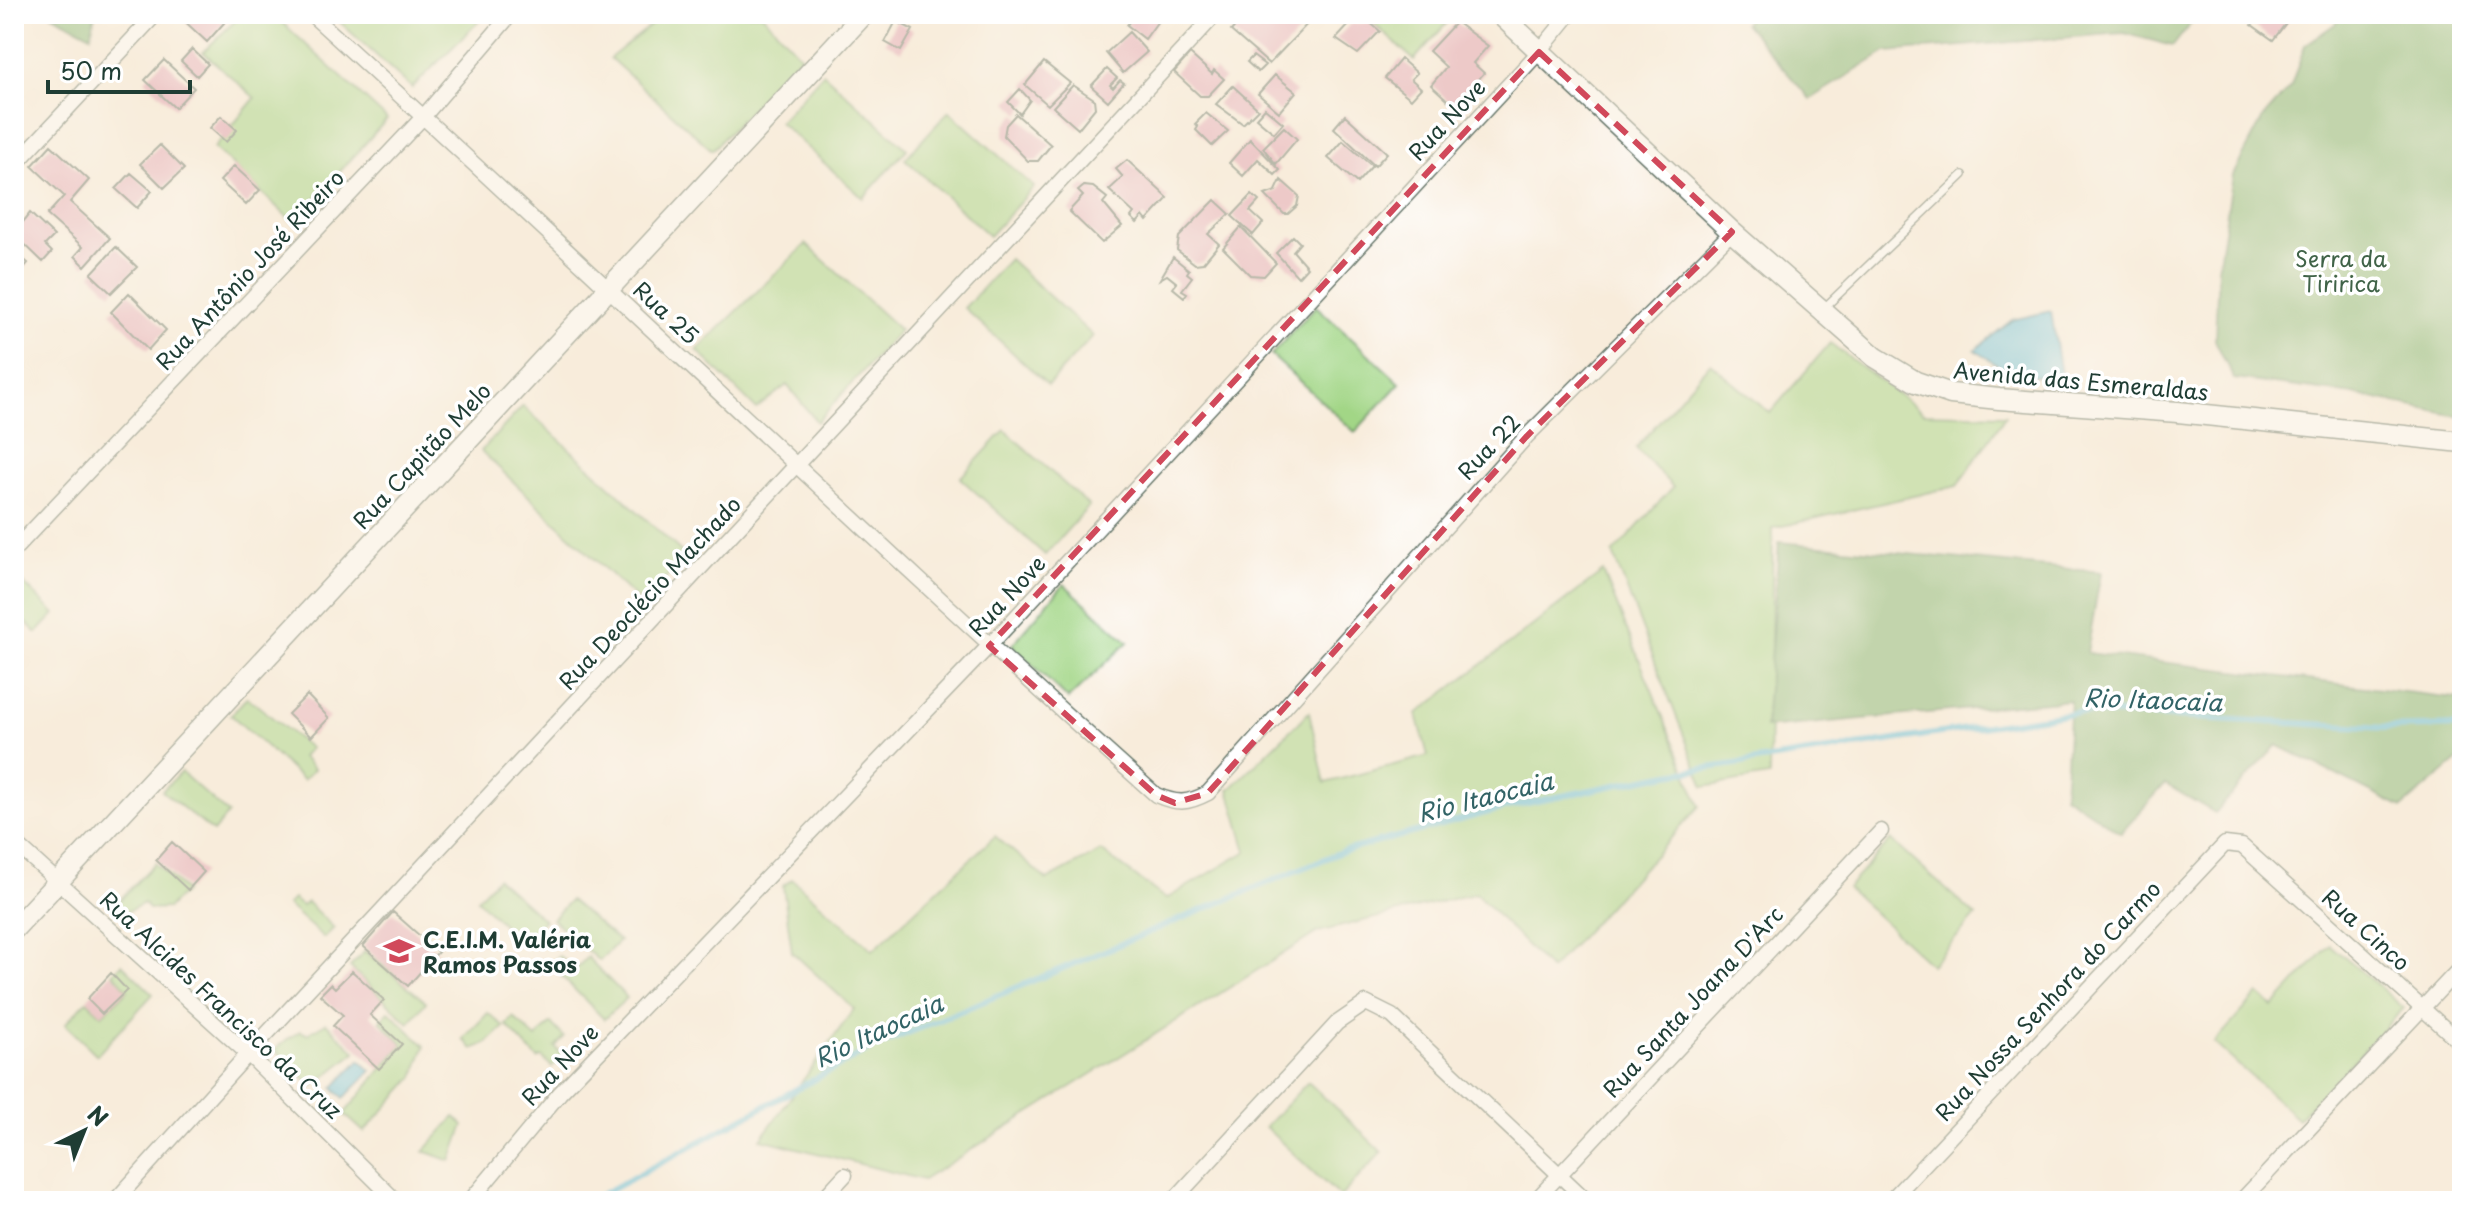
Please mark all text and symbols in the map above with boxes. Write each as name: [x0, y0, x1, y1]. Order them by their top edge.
scale bar: [48, 44, 190, 94]
text: 50 m: [60, 52, 122, 88]
street label: Rua Nove: [1400, 71, 1492, 167]
street label: Rua Antônio José Ribeiro: [147, 161, 351, 377]
park label: Serra da Tiririca: [2295, 241, 2387, 299]
street label: Rua 25: [627, 273, 707, 351]
street label: Avenida das Esmeraldas: [1952, 352, 2210, 408]
street label: Rua Capitão Melo: [344, 374, 498, 536]
street label: Rua 22: [1449, 406, 1527, 486]
street label: Rua Deoclécio Machado: [550, 488, 748, 696]
street label: Rua Nove: [960, 547, 1052, 643]
water label: Rio Itaocaia: [2083, 679, 2224, 719]
water label: Rio Itaocaia: [1413, 762, 1557, 830]
street label: Rua Nossa Senhora do Carmo: [1926, 872, 2168, 1128]
street label: Rua Cinco: [2316, 880, 2418, 978]
street label: Rua Alcides Francisco da Cruz: [94, 883, 350, 1125]
street label: Rua Santa Joana D'Arc: [1594, 898, 1790, 1104]
place label: C.E.I.M. Valéria Ramos Passos: [423, 922, 592, 980]
school or university icon: C.E.I.M. Valéria Ramos Passos: [382, 934, 416, 968]
water label: Rio Itaocaia: [808, 984, 949, 1076]
street label: Rua Nove: [513, 1016, 605, 1112]
north arrow: [44, 1091, 124, 1171]
text: N: [81, 1097, 116, 1133]

